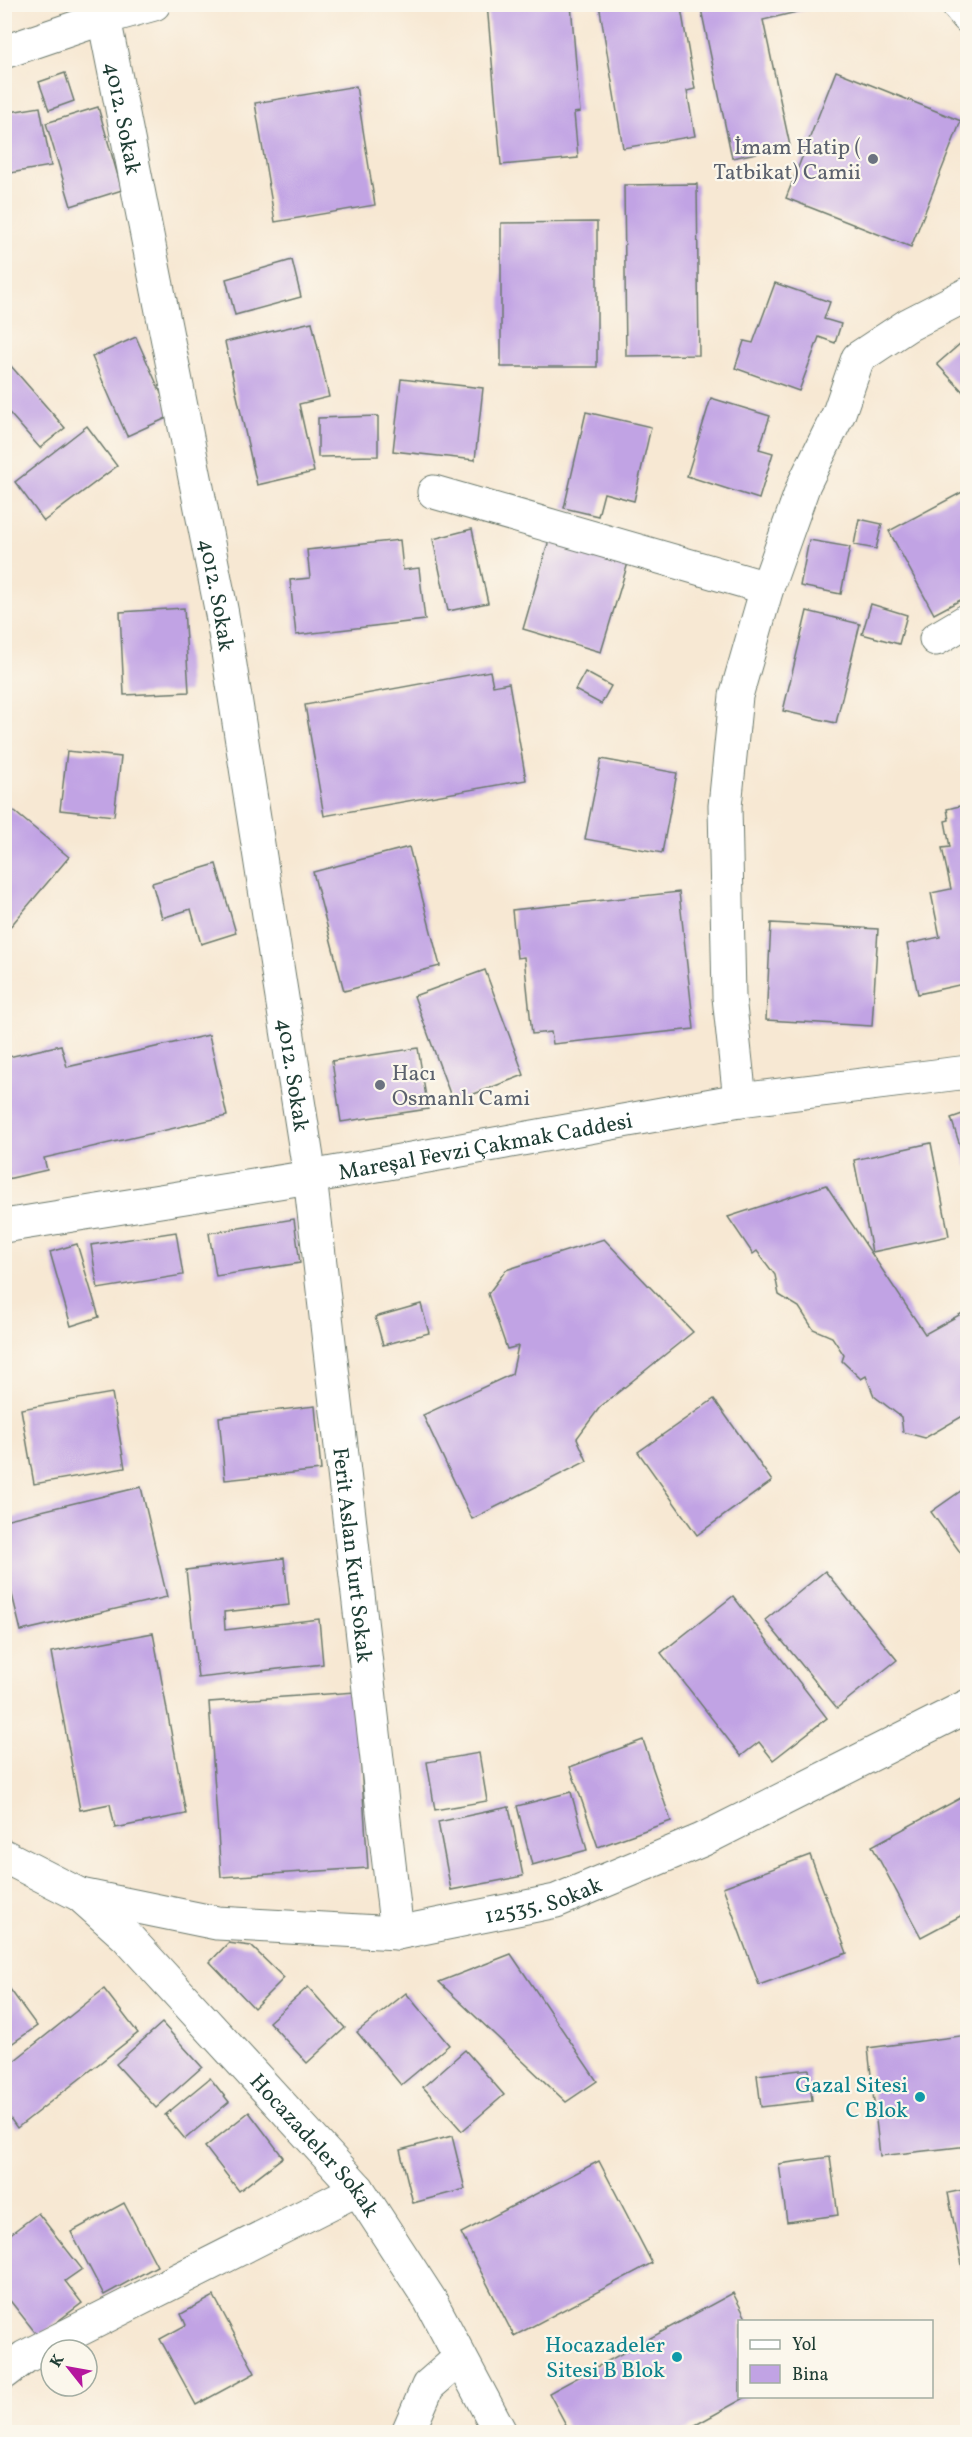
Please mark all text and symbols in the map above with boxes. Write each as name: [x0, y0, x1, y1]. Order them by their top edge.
street label: 4012. Sokak: [95, 59, 148, 178]
place label: İmam Hatip ( Tatbikat) Camii: [713, 133, 861, 189]
marker: İmam Hatip ( Tatbikat) Camii: [866, 152, 880, 166]
street label: 4012. Sokak: [189, 536, 241, 654]
street label: 4012. Sokak: [267, 1016, 316, 1134]
place label: Hacı Osmanlı Cami: [392, 1059, 530, 1115]
marker: Hacı Osmanlı Cami: [373, 1078, 387, 1092]
street label: Mareşal Fevzi Çakmak Caddesi: [336, 1107, 635, 1190]
street label: Ferit Aslan Kurt Sokak: [323, 1446, 379, 1665]
street label: 12535. Sokak: [482, 1870, 607, 1933]
street label: Hocazadeler Sokak: [241, 2067, 385, 2224]
place label: Gazal Sitesi C Blok: [795, 2071, 908, 2127]
marker: Gazal Sitesi C Blok: [913, 2090, 927, 2104]
legend: [738, 2320, 933, 2398]
place label: Hocazadeler Sitesi B Blok: [545, 2331, 665, 2387]
text: Yol: [792, 2333, 817, 2358]
north arrow: [39, 2338, 99, 2398]
text: K: [45, 2350, 70, 2372]
marker: Hocazadeler Sitesi B Blok: [670, 2350, 684, 2364]
text: Bina: [792, 2363, 828, 2388]

